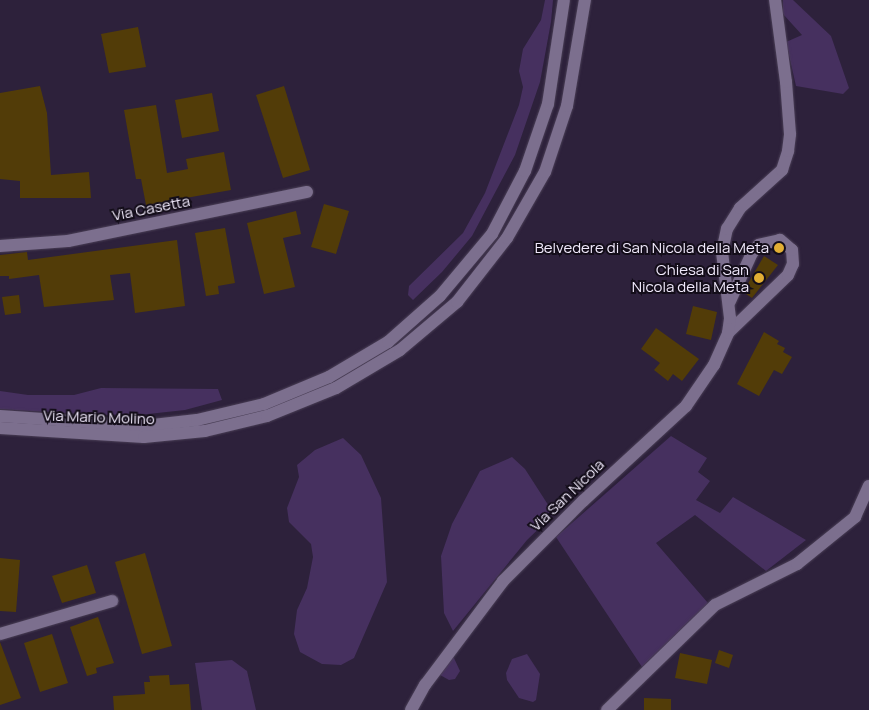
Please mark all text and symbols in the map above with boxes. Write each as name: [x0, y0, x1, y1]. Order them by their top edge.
street label: Via Casetta: [111, 192, 191, 224]
place label: Belvedere di San Nicola della Meta: [535, 239, 769, 257]
marker: Belvedere di San Nicola della Meta: [773, 242, 785, 254]
place label: Chiesa di San Nicola della Meta: [632, 260, 749, 295]
marker: Chiesa di San Nicola della Meta: [753, 272, 765, 284]
street label: Via Mario Molino: [43, 406, 155, 428]
street label: Via San Nicola: [526, 455, 608, 535]

